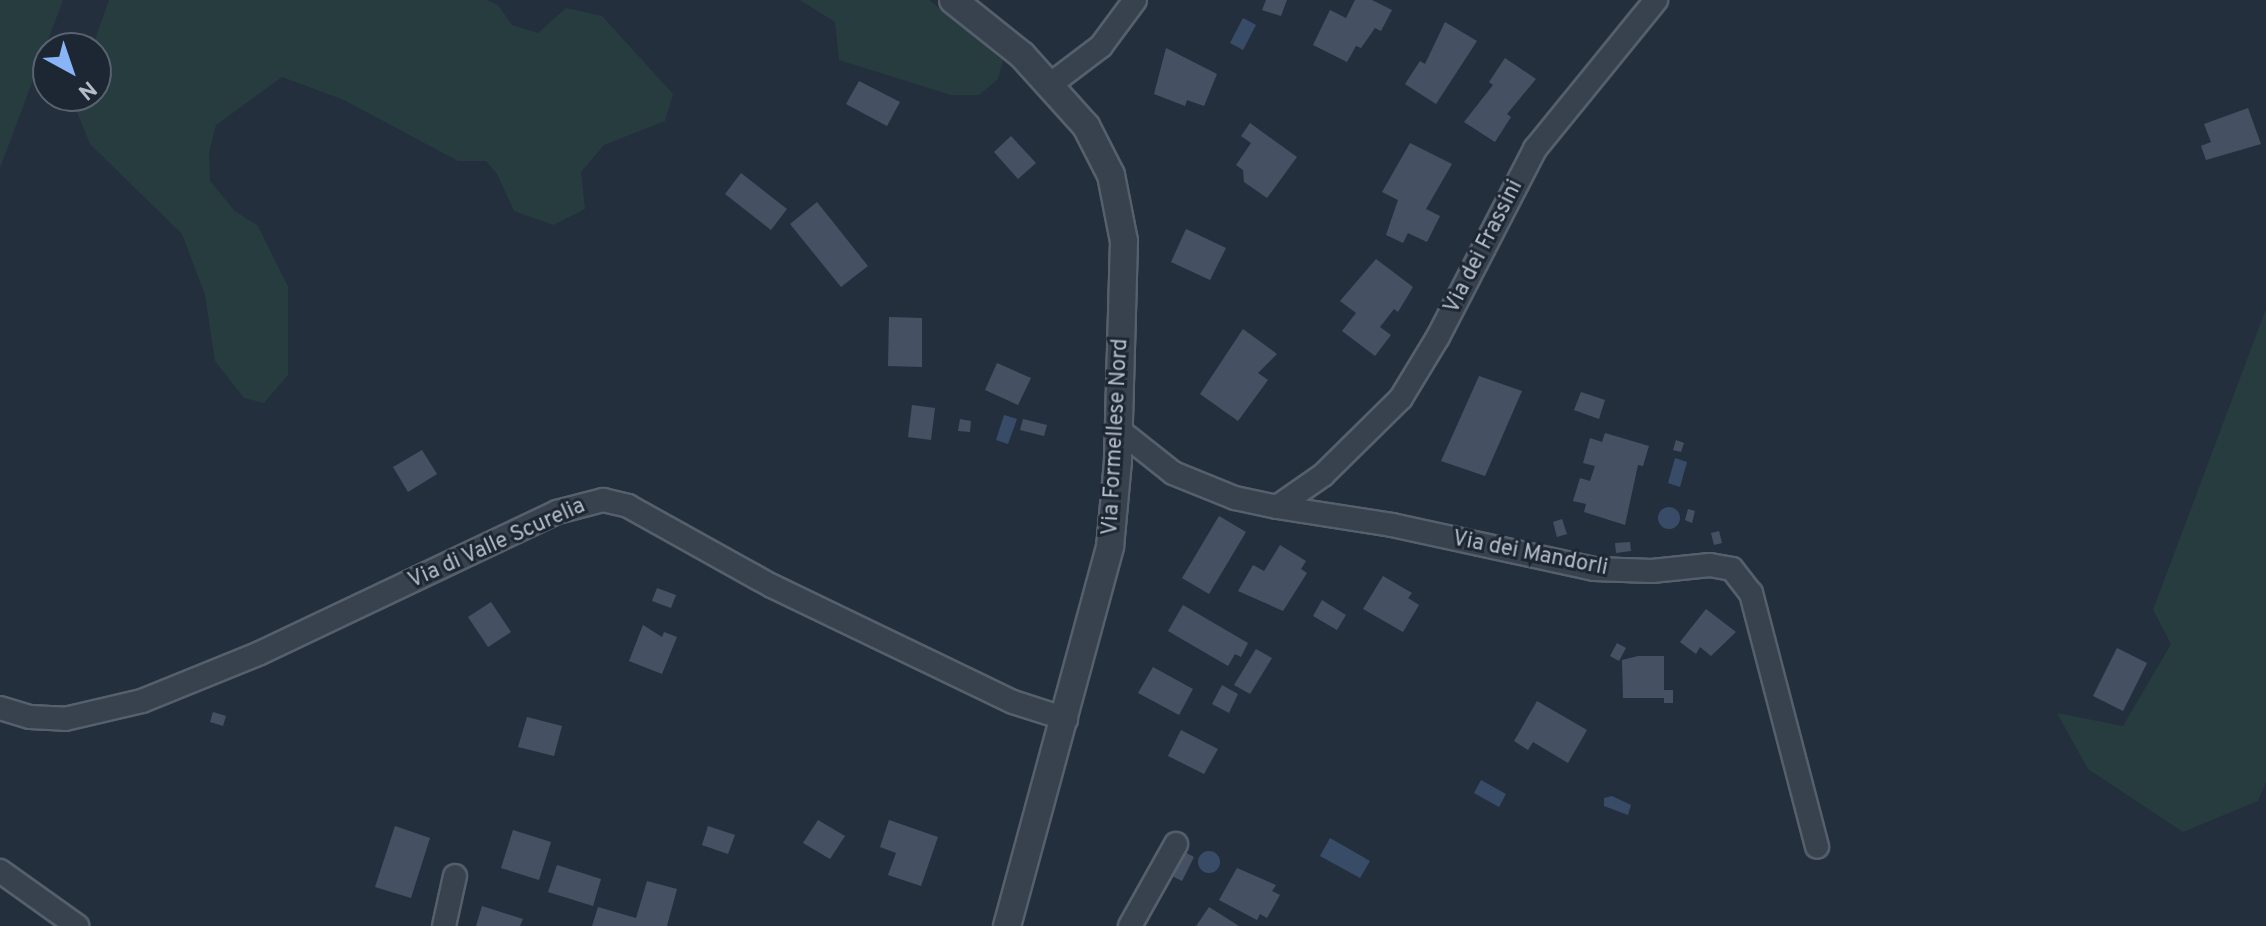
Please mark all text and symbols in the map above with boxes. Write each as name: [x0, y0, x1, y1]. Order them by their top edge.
north arrow: [32, 32, 112, 112]
text: N: [72, 74, 101, 105]
street label: Via dei Frassini: [1439, 176, 1529, 318]
street label: Via Formellese Nord: [1098, 338, 1134, 536]
street label: Via di Valle Scurelia: [404, 493, 590, 595]
street label: Via dei Mandorli: [1450, 526, 1610, 582]

